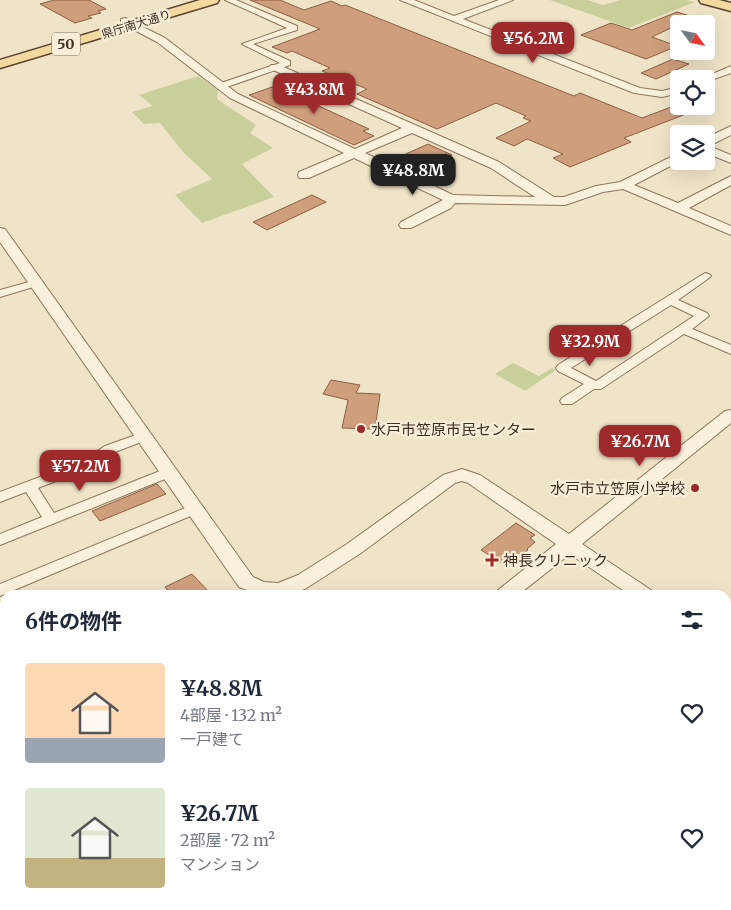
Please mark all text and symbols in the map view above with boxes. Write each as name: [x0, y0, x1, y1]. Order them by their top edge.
street label: 県庁南大通り: [99, 6, 173, 42]
north arrow: [670, 15, 715, 60]
map controls: [670, 15, 715, 170]
pin: ¥56.2M: [492, 22, 574, 64]
text: ¥56.2M: [502, 28, 564, 48]
road number: 50: [52, 33, 80, 56]
button: locate: [670, 70, 715, 115]
pin: ¥43.8M: [273, 72, 355, 115]
text: ¥43.8M: [284, 79, 344, 99]
button: layers: [670, 125, 715, 170]
pin: ¥48.8M: [372, 154, 454, 196]
text: ¥48.8M: [382, 160, 444, 180]
pin: ¥32.9M: [549, 324, 631, 367]
text: ¥32.9M: [560, 331, 620, 351]
place label: 水戸市笠原市民センター: [371, 420, 536, 439]
marker: 水戸市笠原市民センター: [355, 423, 367, 435]
pin: ¥26.7M: [599, 424, 681, 467]
text: ¥26.7M: [610, 431, 670, 451]
pin: ¥57.2M: [39, 450, 121, 492]
text: ¥57.2M: [51, 456, 109, 476]
place label: 水戸市立笠原小学校: [550, 479, 685, 498]
marker: 水戸市立笠原小学校: [689, 482, 701, 494]
place label: 神長クリニック: [503, 551, 608, 570]
marker: 神長クリニック: [485, 553, 499, 567]
icon: filters: [678, 606, 706, 634]
text: 6件の物件: [25, 608, 122, 635]
text: ¥48.8M: [180, 675, 262, 702]
icon: home: [65, 683, 125, 743]
icon: heart: [678, 699, 706, 727]
text: 4部屋 · 132 m²: [180, 705, 282, 725]
text: 一戸建て: [180, 729, 244, 749]
text: ¥26.7M: [180, 800, 259, 827]
icon: home: [65, 808, 125, 868]
icon: heart: [678, 824, 706, 852]
text: 2部屋 · 72 m²: [180, 830, 275, 850]
text: マンション: [180, 854, 260, 874]

